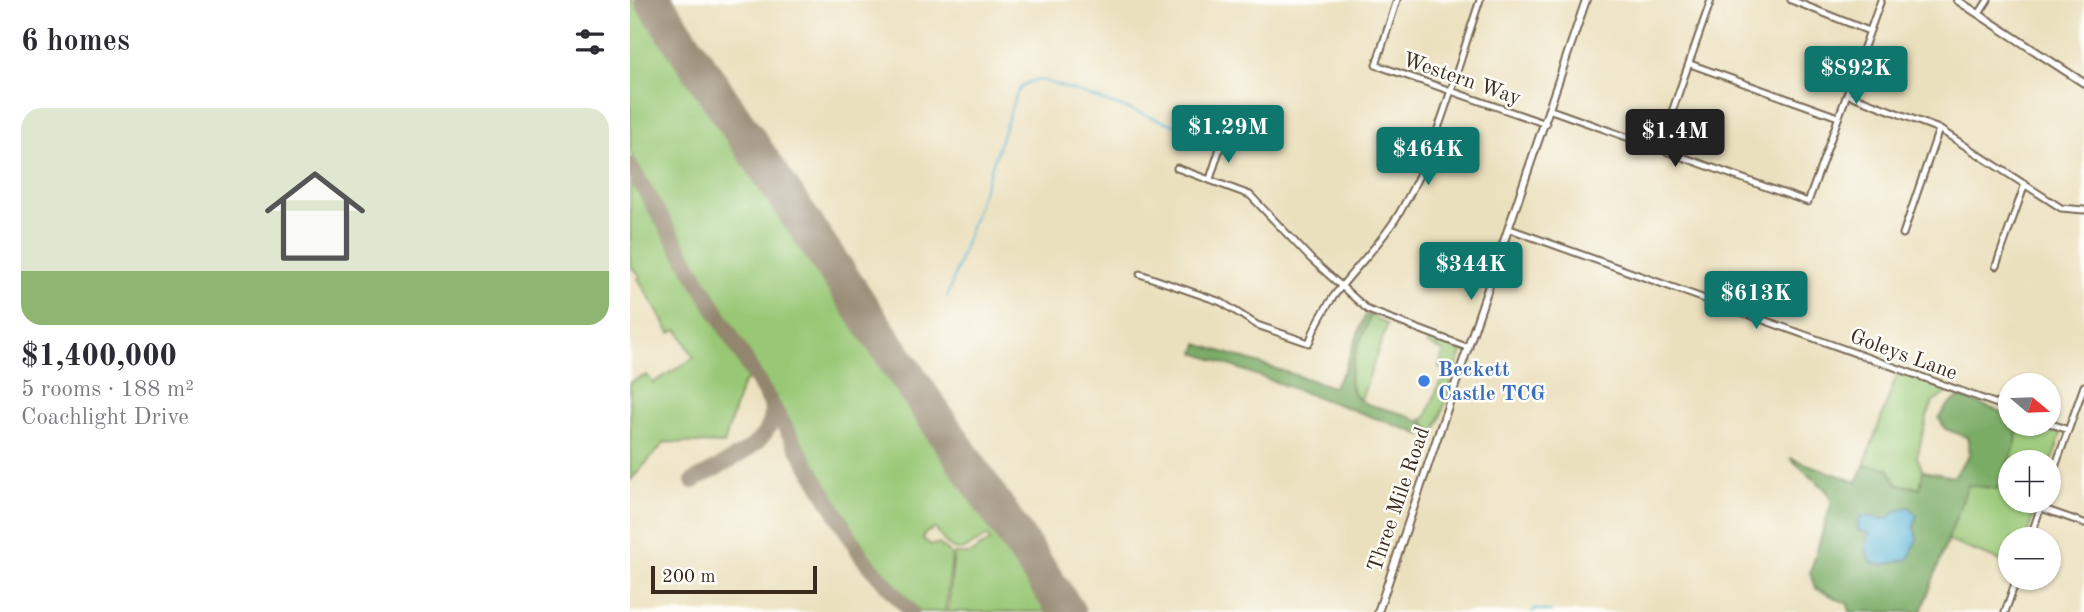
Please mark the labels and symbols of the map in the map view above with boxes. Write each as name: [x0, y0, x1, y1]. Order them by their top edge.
pin: $892K: [1807, 46, 1905, 106]
street label: Western Way: [1399, 49, 1524, 110]
pin: $1.29M: [1171, 106, 1285, 165]
pin: $1.4M: [1626, 110, 1724, 169]
pin: $464K: [1379, 128, 1477, 187]
pin: $344K: [1422, 243, 1520, 302]
pin: $613K: [1707, 272, 1805, 331]
street label: Goleys Lane: [1847, 326, 1960, 385]
place label: Beckett Castle TCG: [1438, 360, 1545, 405]
marker: Beckett Castle TCG: [1416, 373, 1432, 389]
north arrow: [1998, 373, 2062, 436]
street label: Three Mile Road: [1365, 424, 1434, 575]
scale bar: [651, 563, 817, 595]

